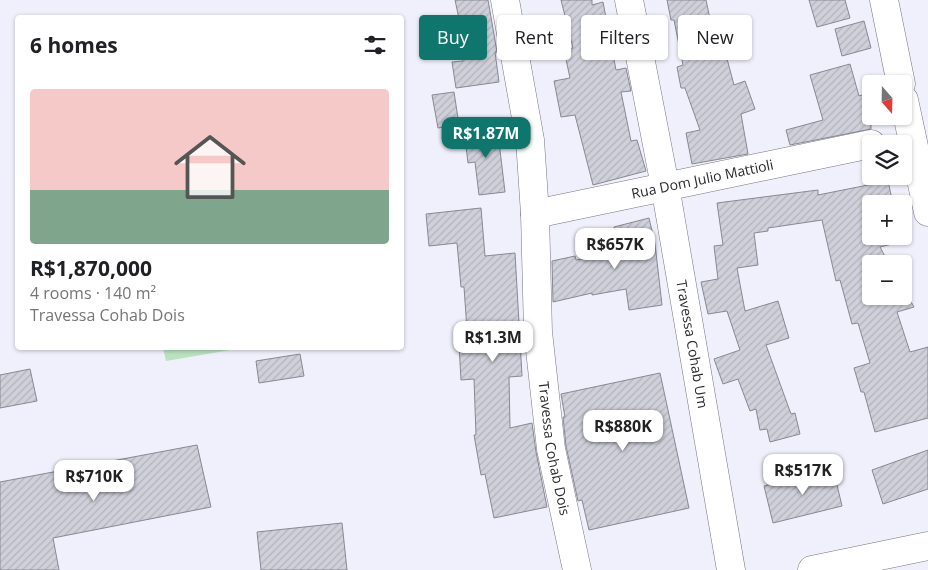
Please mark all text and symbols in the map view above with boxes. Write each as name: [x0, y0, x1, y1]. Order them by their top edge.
chip: Buy: [419, 15, 487, 60]
chip: Rent: [497, 15, 571, 60]
chip: Filters: [581, 15, 668, 60]
chip: New: [678, 15, 752, 60]
text: 6 homes: [30, 31, 118, 59]
icon: filters: [361, 31, 389, 59]
north arrow: [862, 75, 912, 125]
map controls: [862, 75, 912, 305]
pin: R$1.87M: [440, 116, 532, 159]
icon: home: [165, 122, 255, 212]
text: R$1.87M: [453, 122, 519, 144]
button: layers: [862, 135, 912, 185]
street label: Rua Dom Julio Mattioli: [629, 155, 775, 203]
button: +: [862, 195, 912, 245]
pin: R$657K: [574, 228, 656, 270]
text: R$657K: [586, 233, 644, 255]
text: R$1,870,000: [30, 254, 152, 282]
button: −: [862, 255, 912, 305]
street label: Travessa Cohab Um: [672, 279, 713, 410]
text: 4 rooms · 140 m²: [30, 282, 156, 304]
text: Travessa Cohab Dois: [30, 304, 185, 326]
pin: R$1.3M: [452, 320, 534, 363]
text: R$1.3M: [464, 326, 522, 348]
street label: Travessa Cohab Dois: [535, 380, 575, 517]
pin: R$880K: [582, 410, 664, 452]
text: R$880K: [594, 415, 652, 437]
pin: R$517K: [762, 454, 844, 496]
text: R$517K: [774, 459, 832, 481]
pin: R$710K: [53, 460, 135, 502]
text: R$710K: [65, 465, 123, 487]

